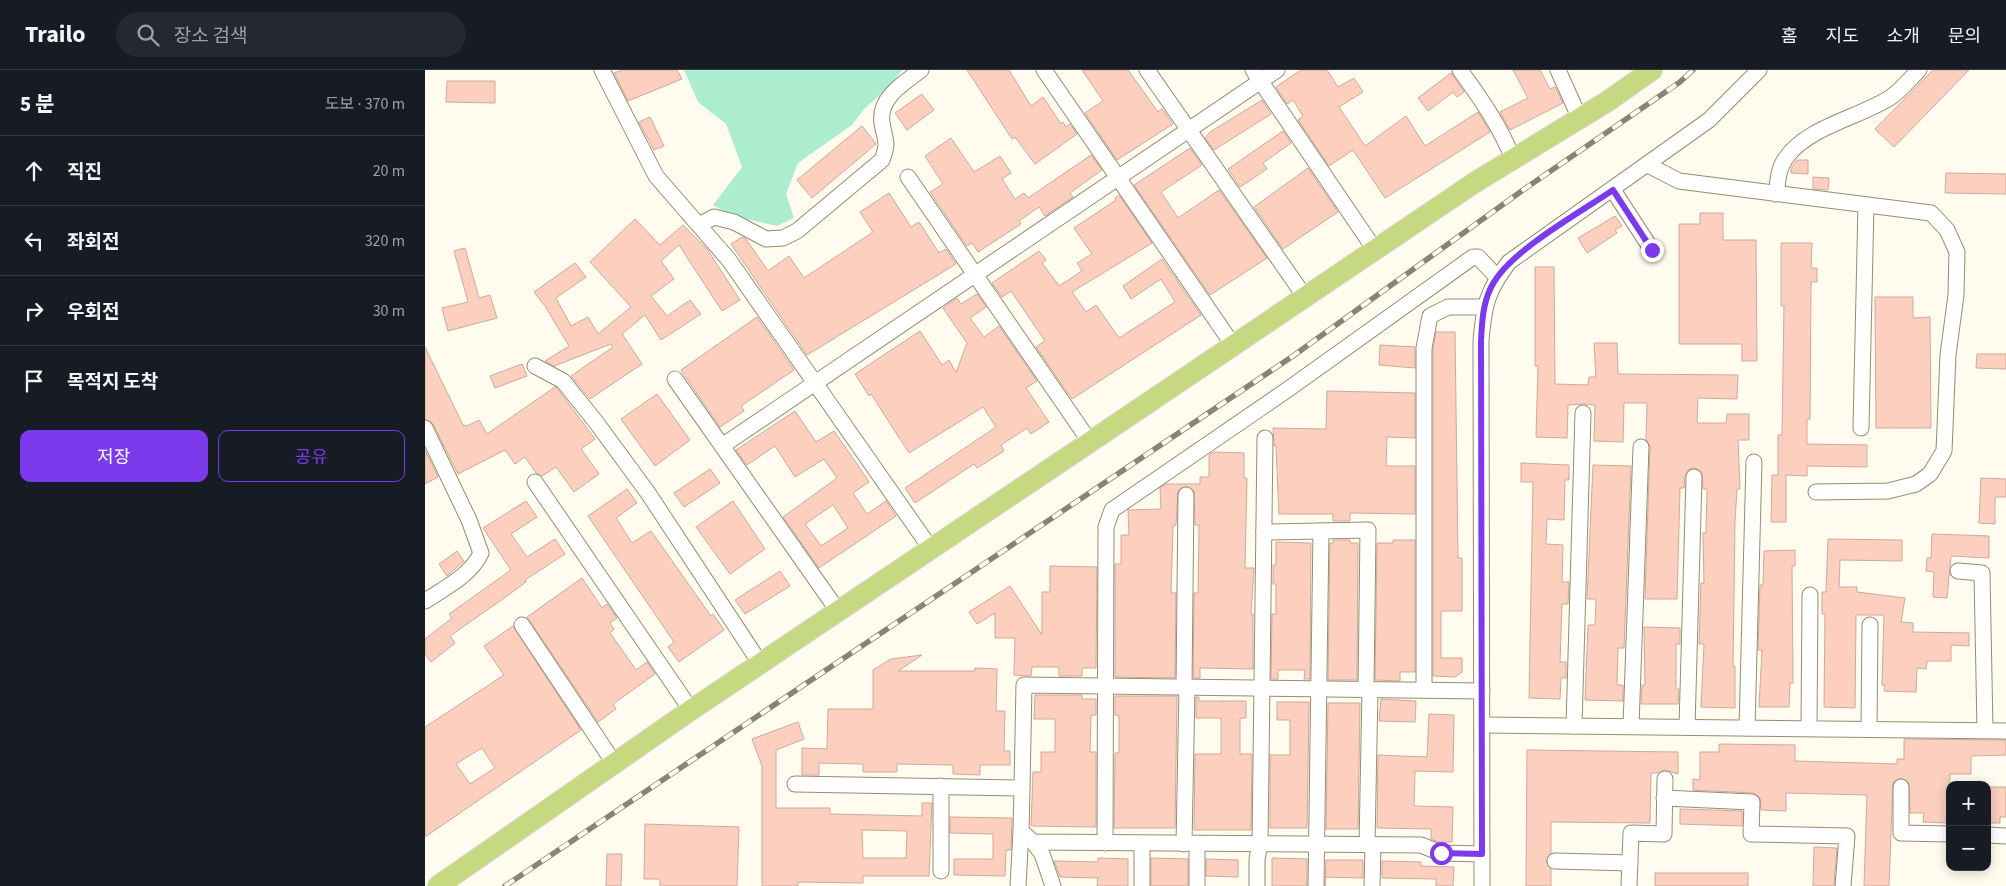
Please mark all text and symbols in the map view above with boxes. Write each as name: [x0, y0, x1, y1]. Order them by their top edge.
search box: [116, 12, 466, 57]
text: Trailo: [25, 17, 86, 52]
icon: search: [134, 21, 162, 49]
text: 장소 검색: [174, 23, 247, 50]
text: 홈: [1781, 24, 1798, 49]
text: 지도: [1826, 24, 1859, 49]
text: 소개: [1887, 24, 1920, 49]
text: 문의: [1948, 24, 1981, 49]
text: 5 분: [20, 89, 55, 119]
text: 도보 · 370 m: [325, 93, 405, 115]
icon: ahead: [20, 157, 48, 185]
text: 직진: [67, 159, 102, 186]
text: 20 m: [373, 160, 405, 182]
icon: left: [20, 227, 48, 255]
text: 좌회전: [67, 229, 119, 256]
text: 320 m: [365, 230, 405, 252]
route end: [1641, 239, 1664, 262]
icon: right: [20, 297, 48, 325]
text: 우회전: [67, 299, 119, 326]
text: 30 m: [373, 300, 405, 322]
icon: arrive: [20, 367, 48, 395]
text: 목적지 도착: [67, 369, 158, 396]
button: 저장: [20, 430, 208, 482]
button: 공유: [218, 430, 405, 482]
map controls: [1946, 781, 1991, 871]
button: +: [1946, 781, 1991, 826]
button: −: [1946, 826, 1991, 871]
route start: [1430, 842, 1453, 865]

